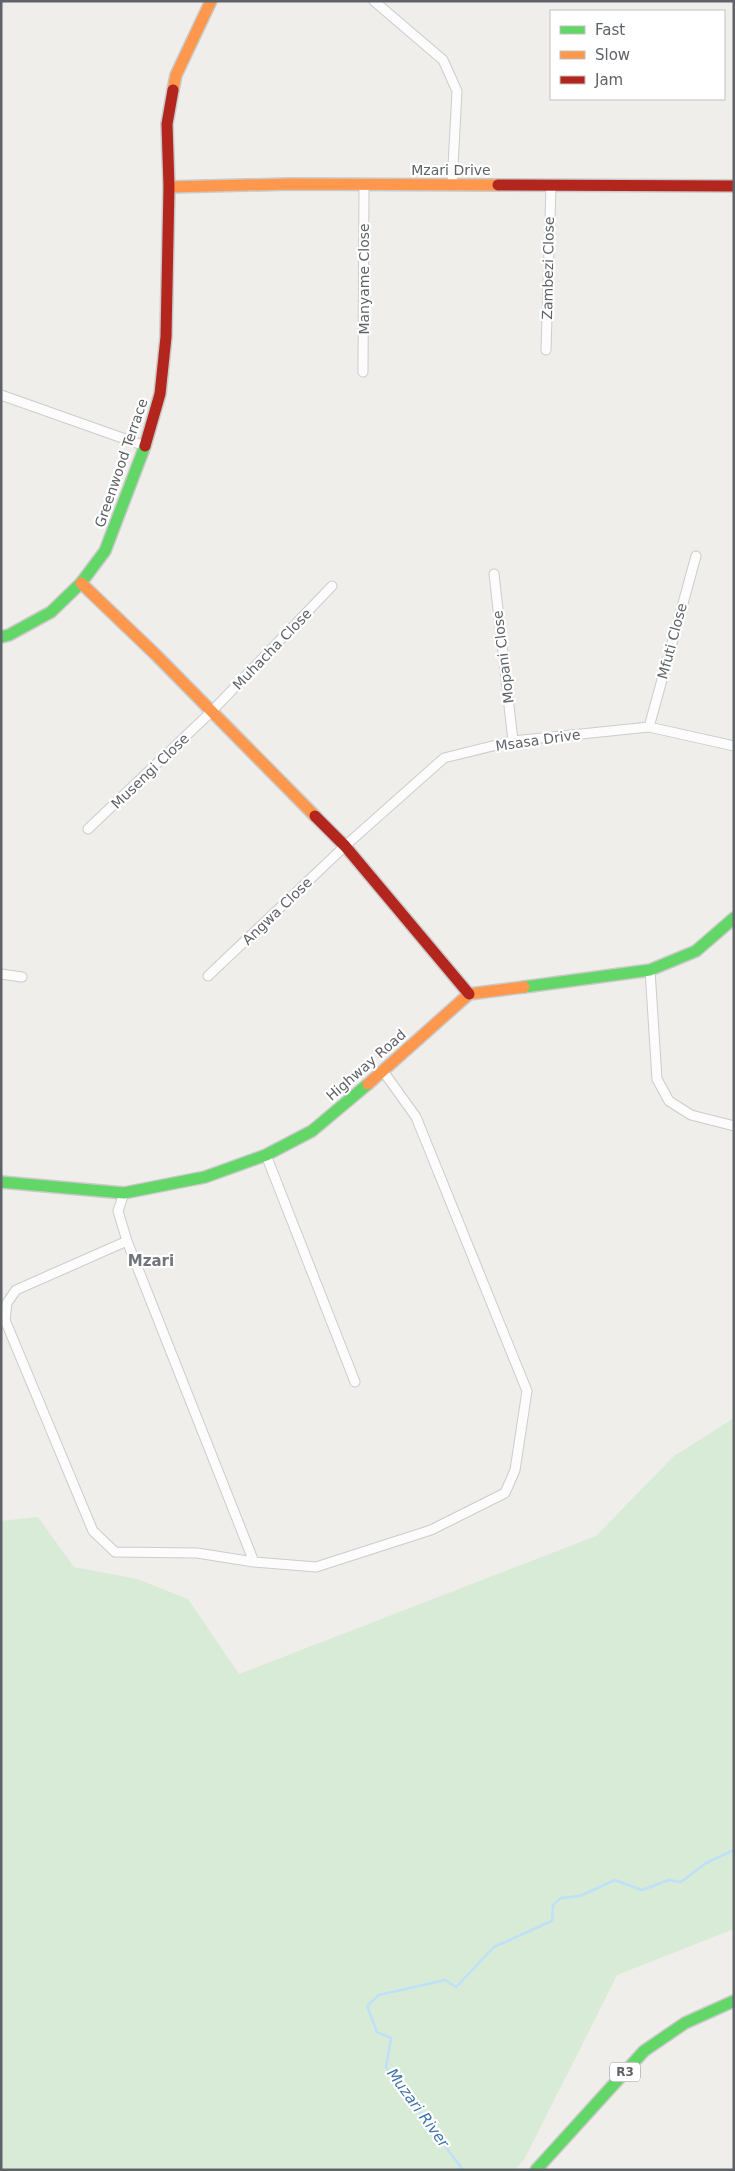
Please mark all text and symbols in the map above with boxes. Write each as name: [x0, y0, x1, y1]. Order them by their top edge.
legend: [550, 10, 725, 100]
text: Fast: [595, 21, 625, 39]
text: Slow: [595, 46, 630, 64]
text: Jam: [594, 71, 623, 89]
street label: Mzari Drive: [411, 162, 491, 178]
street label: Zambezi Close: [539, 216, 557, 320]
street label: Manyame Close: [356, 223, 372, 335]
street label: Greenwood Terrace: [91, 396, 151, 530]
street label: Mfuti Close: [654, 601, 690, 681]
street label: Muhacha Close: [229, 605, 315, 693]
street label: Mopani Close: [489, 610, 517, 704]
street label: Msasa Drive: [494, 726, 582, 754]
street label: Musengi Close: [108, 730, 192, 812]
street label: Angwa Close: [239, 874, 315, 948]
street label: Highway Road: [323, 1026, 409, 1104]
district label: Mzari: [128, 1252, 174, 1270]
road number: R3: [610, 2062, 640, 2082]
water label: Muzari River: [383, 2065, 453, 2152]

